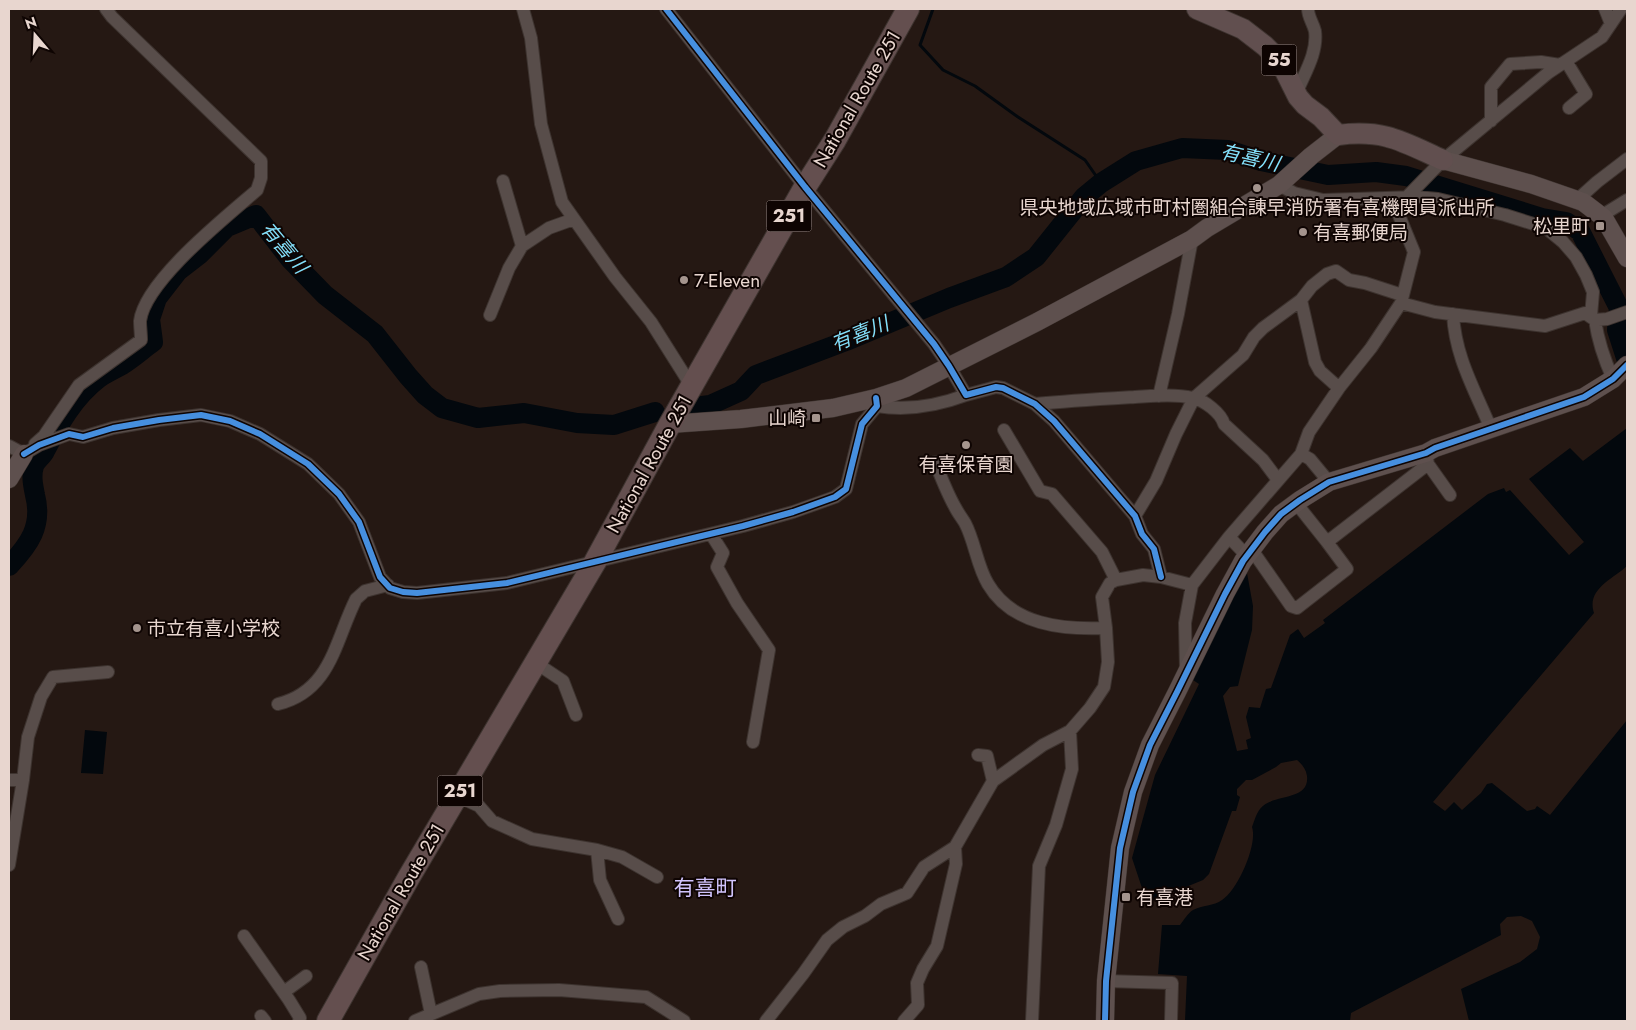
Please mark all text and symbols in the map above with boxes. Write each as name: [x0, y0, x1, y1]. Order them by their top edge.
north arrow: [10, 10, 60, 60]
text: N: [22, 11, 39, 34]
street label: National Route 251: [807, 26, 907, 172]
road number: 55: [1262, 44, 1296, 76]
water label: 有喜川: [1218, 137, 1284, 179]
marker: 県央地域広域市町村圏組合諌早消防署有喜機関員派出所: [1251, 182, 1263, 194]
place label: 県央地域広域市町村圏組合諌早消防署有喜機関員派出所: [1019, 194, 1495, 221]
road number: 251: [766, 200, 812, 232]
place label: 松里町: [1533, 213, 1590, 240]
water label: 有喜川: [254, 216, 316, 282]
place label: 有喜郵便局: [1313, 219, 1408, 246]
marker: 松里町: [1594, 220, 1606, 232]
marker: 有喜郵便局: [1297, 226, 1309, 238]
place label: 7-Eleven: [694, 267, 760, 294]
marker: 7-Eleven: [678, 274, 690, 286]
water label: 有喜川: [827, 309, 895, 359]
street label: National Route 251: [600, 390, 698, 538]
place label: 山崎: [768, 405, 806, 432]
marker: 山崎: [810, 412, 822, 424]
marker: 有喜保育園: [960, 439, 972, 451]
place label: 有喜保育園: [918, 451, 1014, 478]
place label: 市立有喜小学校: [147, 615, 280, 642]
marker: 市立有喜小学校: [131, 622, 143, 634]
road number: 251: [438, 776, 482, 806]
street label: National Route 251: [351, 819, 451, 965]
district label: 有喜町: [674, 873, 737, 903]
place label: 有喜港: [1136, 884, 1193, 911]
marker: 有喜港: [1120, 891, 1132, 903]

